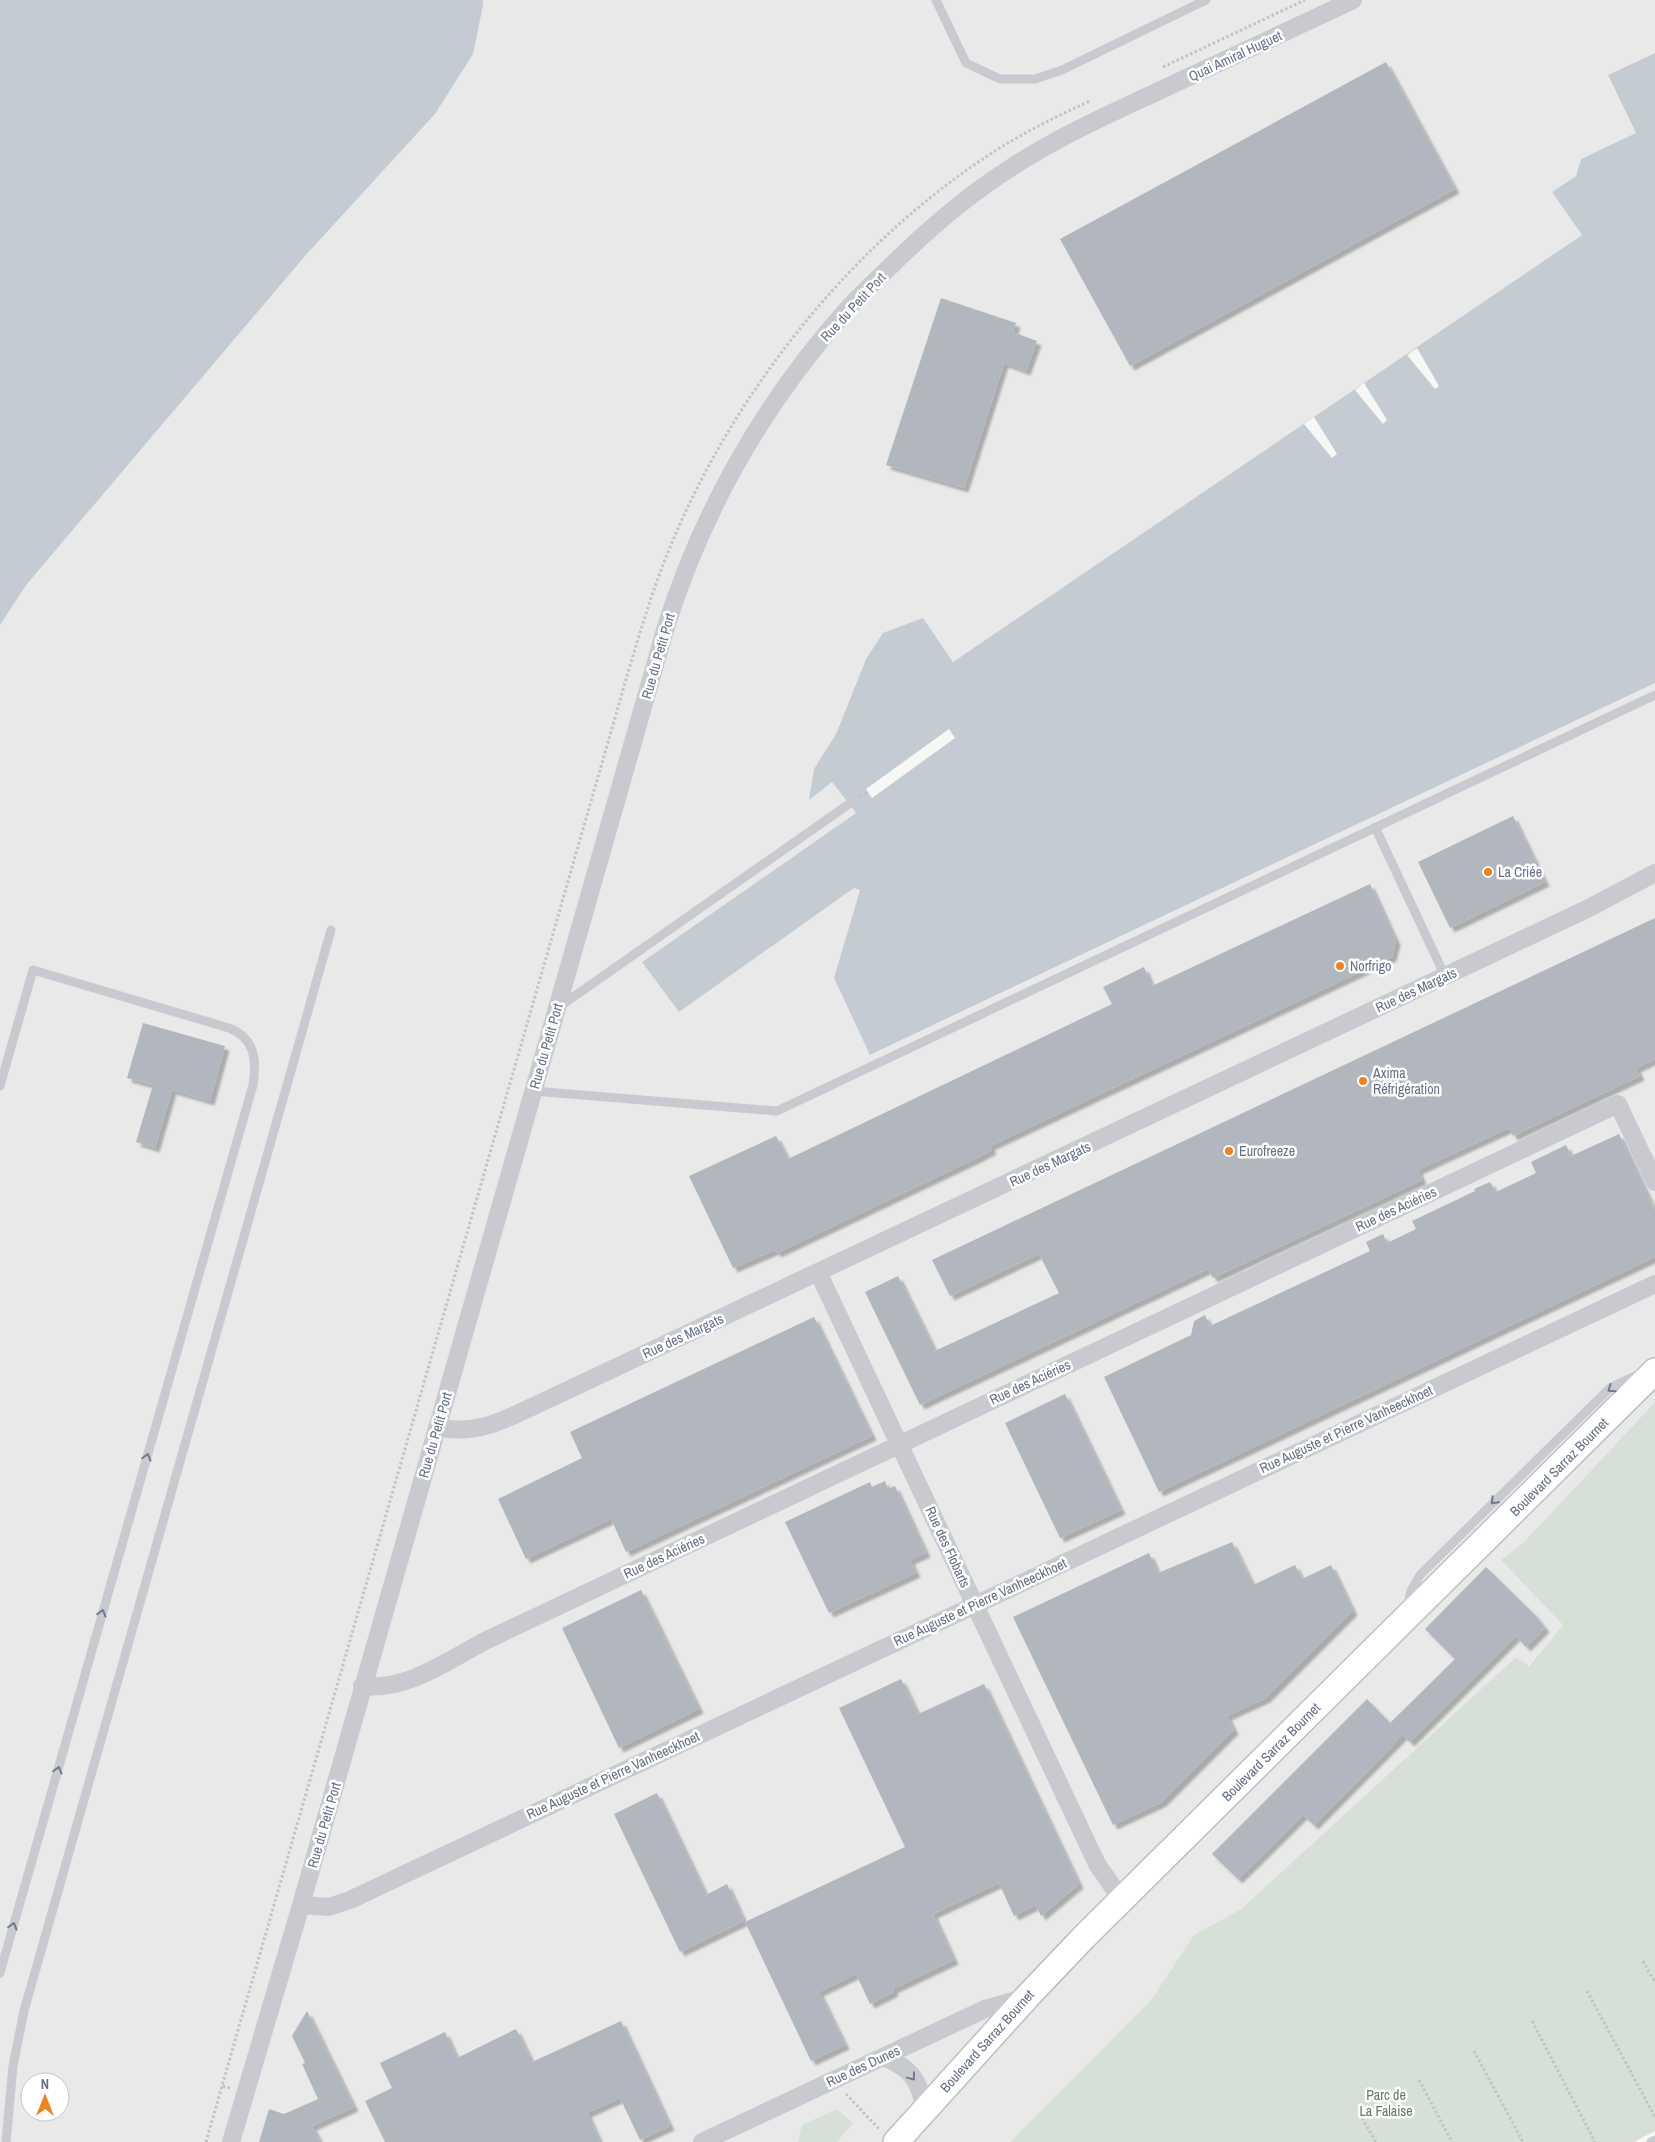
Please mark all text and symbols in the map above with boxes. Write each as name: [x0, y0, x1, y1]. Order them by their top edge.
street label: Quai Amiral Huguet: [1186, 27, 1284, 85]
street label: Rue du Petit Port: [816, 269, 890, 345]
street label: Rue du Petit Port: [637, 611, 679, 701]
place label: La Criée: [1498, 863, 1542, 881]
marker: La Criée: [1482, 866, 1494, 878]
place label: Norfrigo: [1350, 957, 1391, 975]
marker: Norfrigo: [1334, 960, 1346, 972]
street label: Rue des Margats: [1373, 963, 1460, 1017]
street label: Rue du Petit Port: [525, 1001, 567, 1091]
place label: Axima Réfrigération: [1372, 1064, 1440, 1098]
marker: Axima Réfrigération: [1357, 1075, 1369, 1087]
street label: Rue des Margats: [1007, 1137, 1094, 1191]
place label: Eurofreeze: [1239, 1142, 1295, 1160]
marker: Eurofreeze: [1223, 1145, 1235, 1157]
street label: Rue des Aciéries: [1353, 1182, 1440, 1236]
street label: Rue des Margats: [640, 1309, 727, 1363]
street label: Rue des Aciéries: [987, 1355, 1074, 1409]
street label: Rue Auguste et Pierre Vanheeckhoet: [1257, 1381, 1435, 1477]
one-way arrow: [1607, 1383, 1617, 1392]
street label: Rue du Petit Port: [414, 1390, 456, 1480]
street label: Boulevard Sarraz Bournet: [1506, 1414, 1612, 1520]
one-way arrow: [141, 1453, 151, 1462]
one-way arrow: [1491, 1495, 1500, 1504]
street label: Rue des Flobarts: [921, 1504, 975, 1591]
street label: Rue des Aciéries: [621, 1529, 708, 1583]
street label: Rue Auguste et Pierre Vanheeckhoet: [891, 1554, 1069, 1650]
one-way arrow: [97, 1610, 107, 1618]
street label: Boulevard Sarraz Bournet: [1218, 1699, 1324, 1805]
street label: Rue Auguste et Pierre Vanheeckhoet: [524, 1727, 702, 1823]
one-way arrow: [52, 1766, 62, 1774]
street label: Rue du Petit Port: [303, 1780, 345, 1870]
one-way arrow: [8, 1922, 18, 1931]
street label: Boulevard Sarraz Bournet: [936, 1986, 1038, 2096]
street label: Rue des Dunes: [823, 2041, 903, 2091]
one-way arrow: [906, 2071, 915, 2080]
north arrow: [20, 2072, 70, 2122]
text: N: [41, 2075, 49, 2093]
park label: Parc de La Falaise: [1359, 2086, 1413, 2120]

